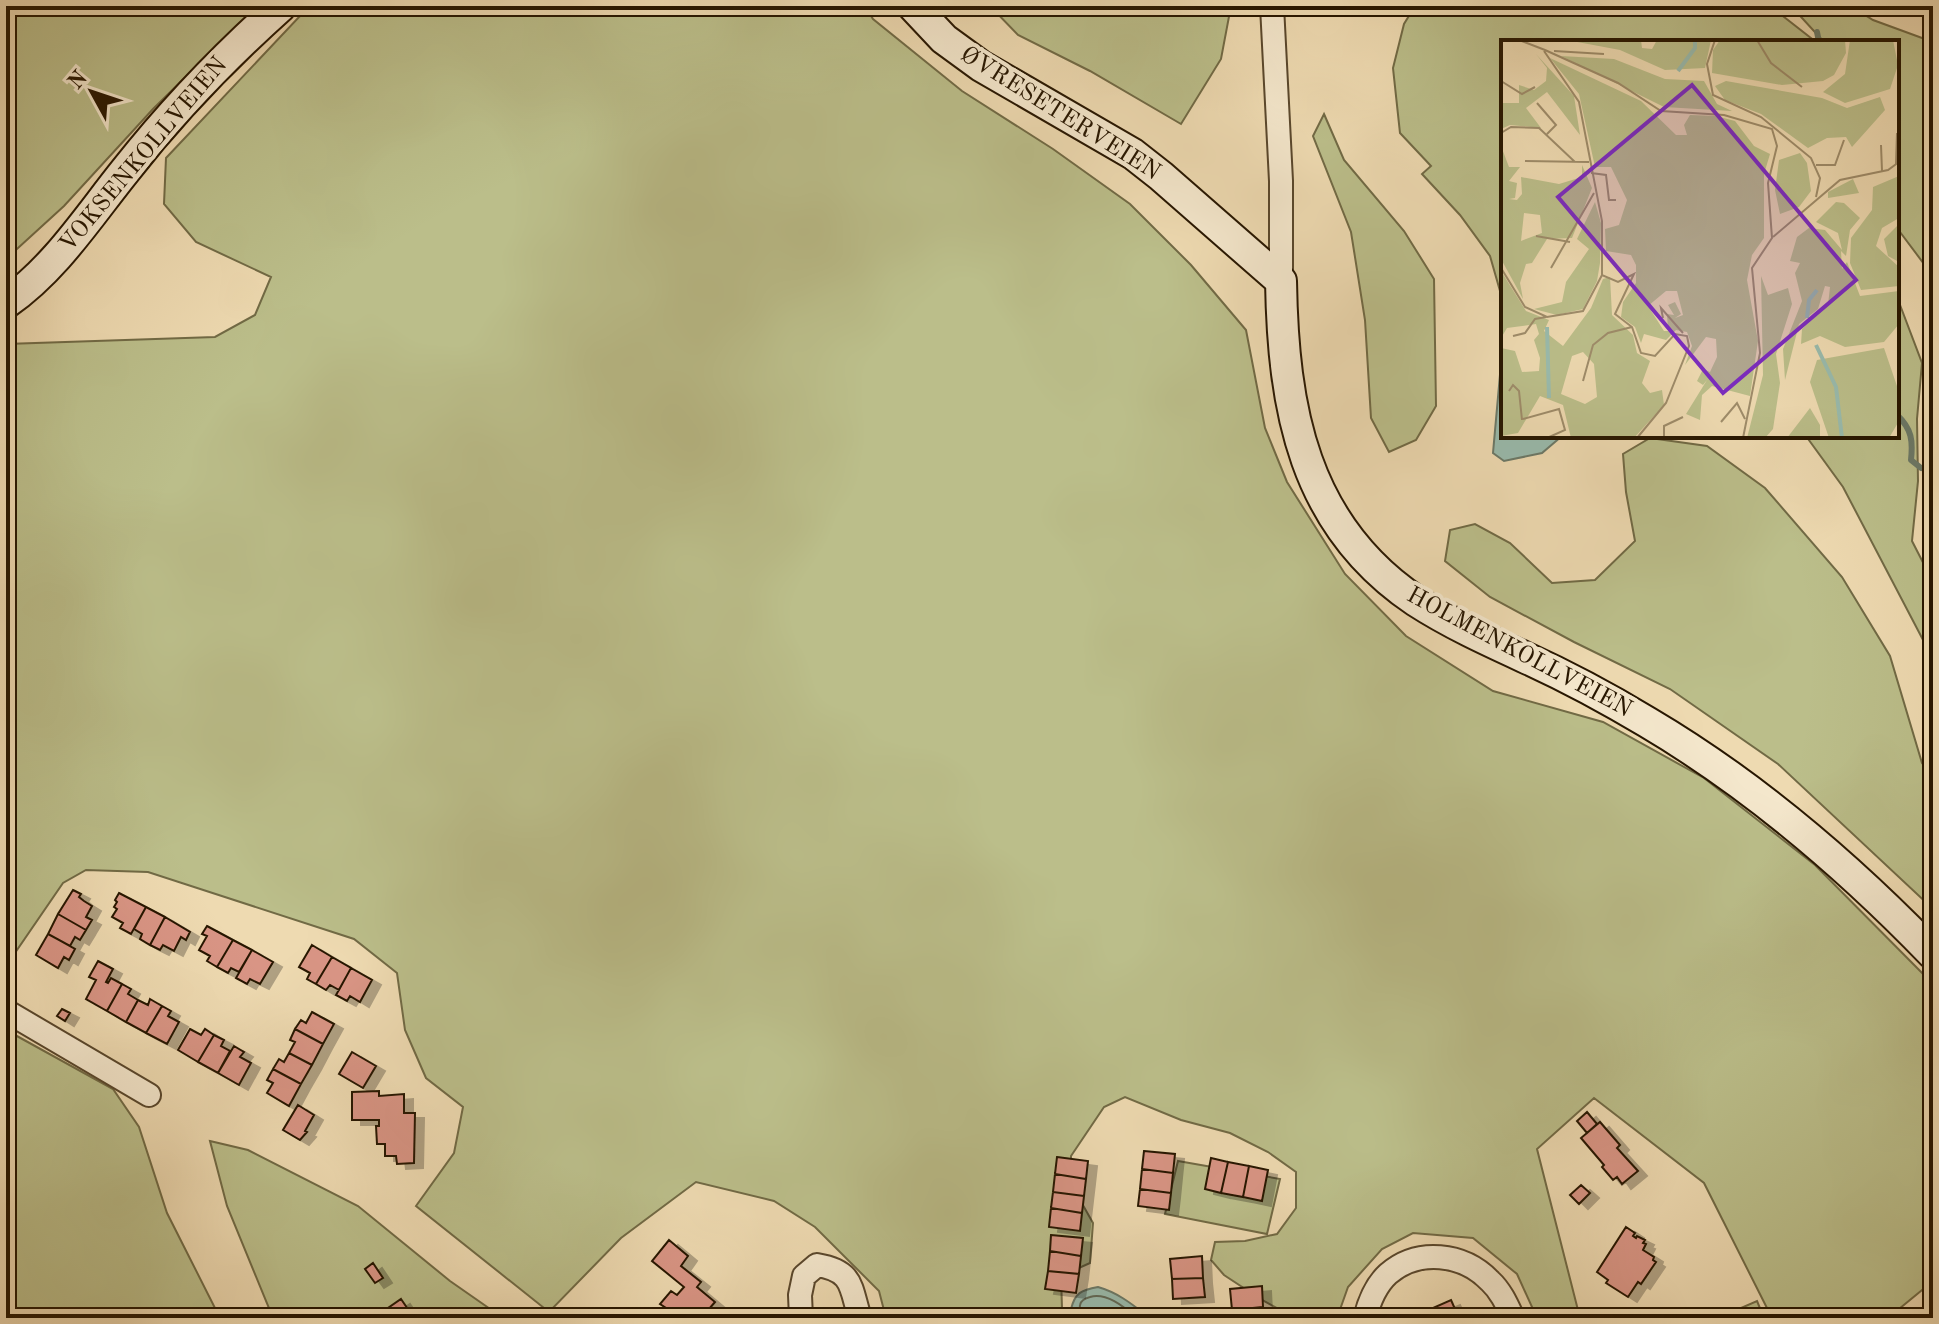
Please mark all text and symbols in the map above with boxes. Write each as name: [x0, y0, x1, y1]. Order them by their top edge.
inset map: [1501, 40, 1899, 438]
street label: ØVRESETERVEIEN: [956, 43, 1164, 185]
street label: VOKSENKOLLVEIEN: [54, 51, 234, 259]
north arrow: [52, 52, 132, 132]
street label: HOLMENKOLLVEIEN: [1402, 583, 1636, 723]

